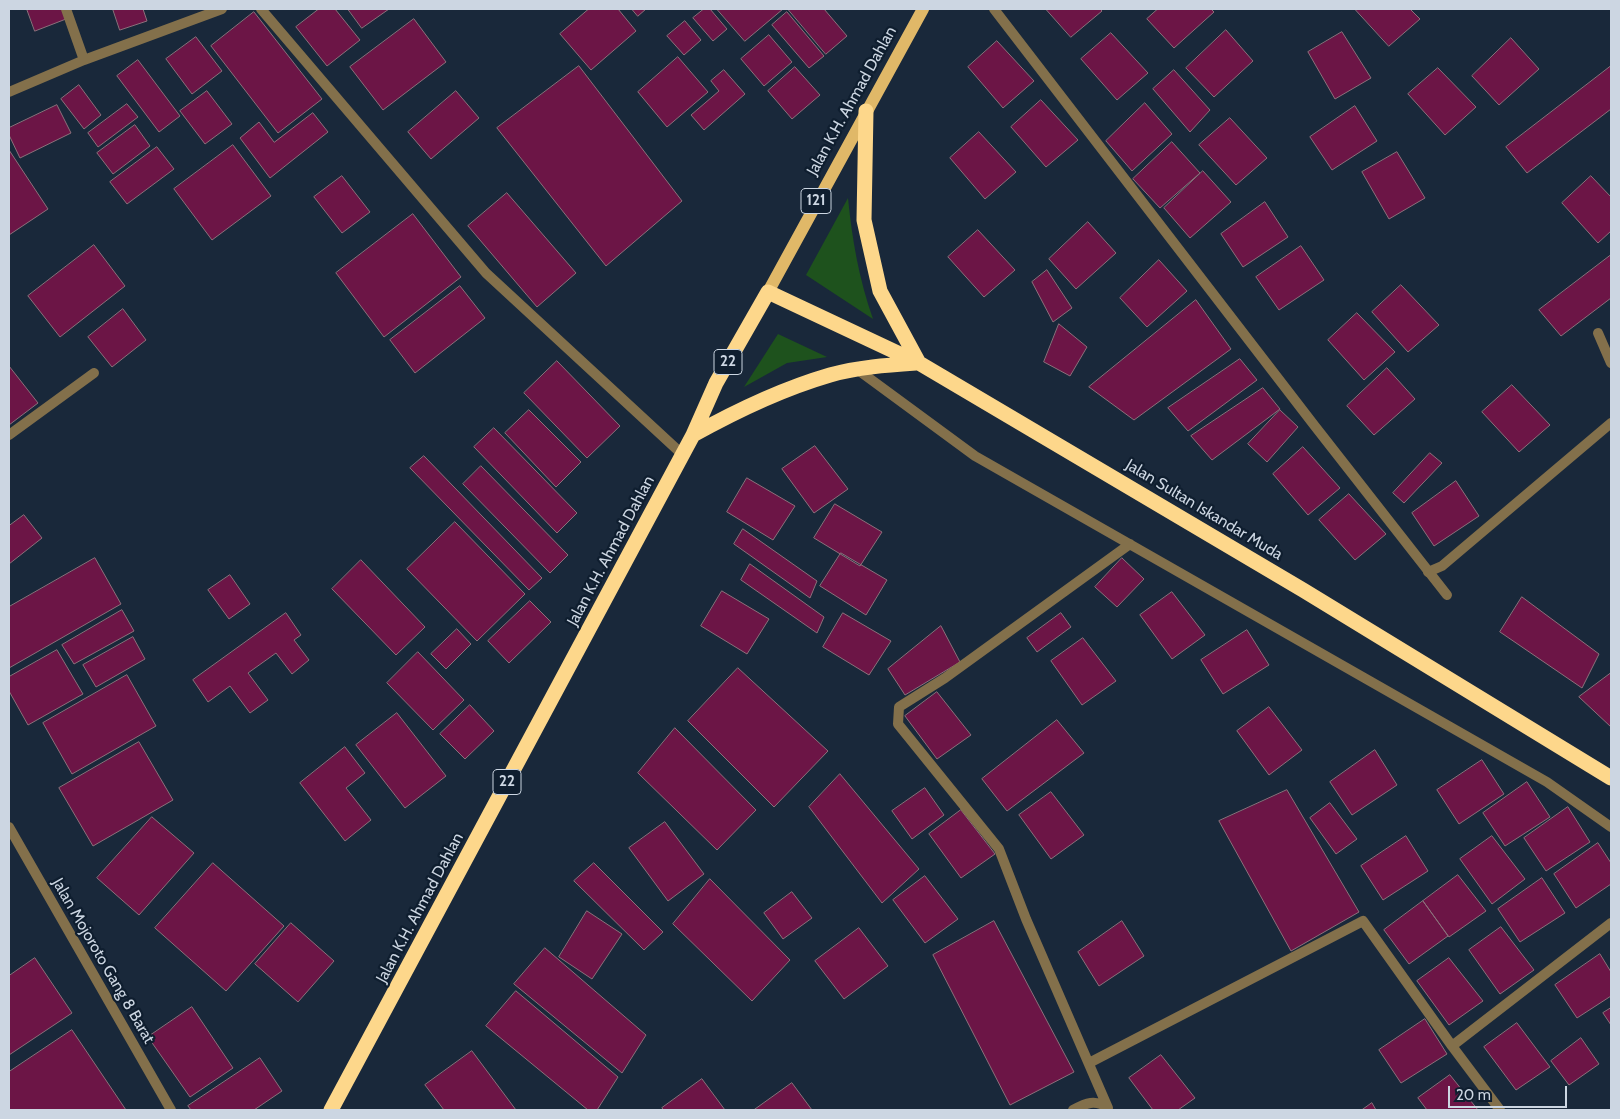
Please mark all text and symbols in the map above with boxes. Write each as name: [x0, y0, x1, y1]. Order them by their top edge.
street label: Jalan K.H. Ahmad Dahlan: [803, 23, 901, 179]
road number: 121: [801, 188, 831, 214]
road number: 22: [714, 350, 742, 374]
street label: Jalan Sultan Iskandar Muda: [1122, 455, 1286, 565]
street label: Jalan K.H. Ahmad Dahlan: [563, 473, 659, 629]
road number: 22: [493, 770, 521, 794]
street label: Jalan K.H. Ahmad Dahlan: [372, 830, 468, 986]
street label: Jalan Mojoroto Gang 8 Barat: [48, 875, 158, 1047]
scale bar: [1450, 1076, 1569, 1108]
text: 20 m: [1456, 1086, 1491, 1104]

